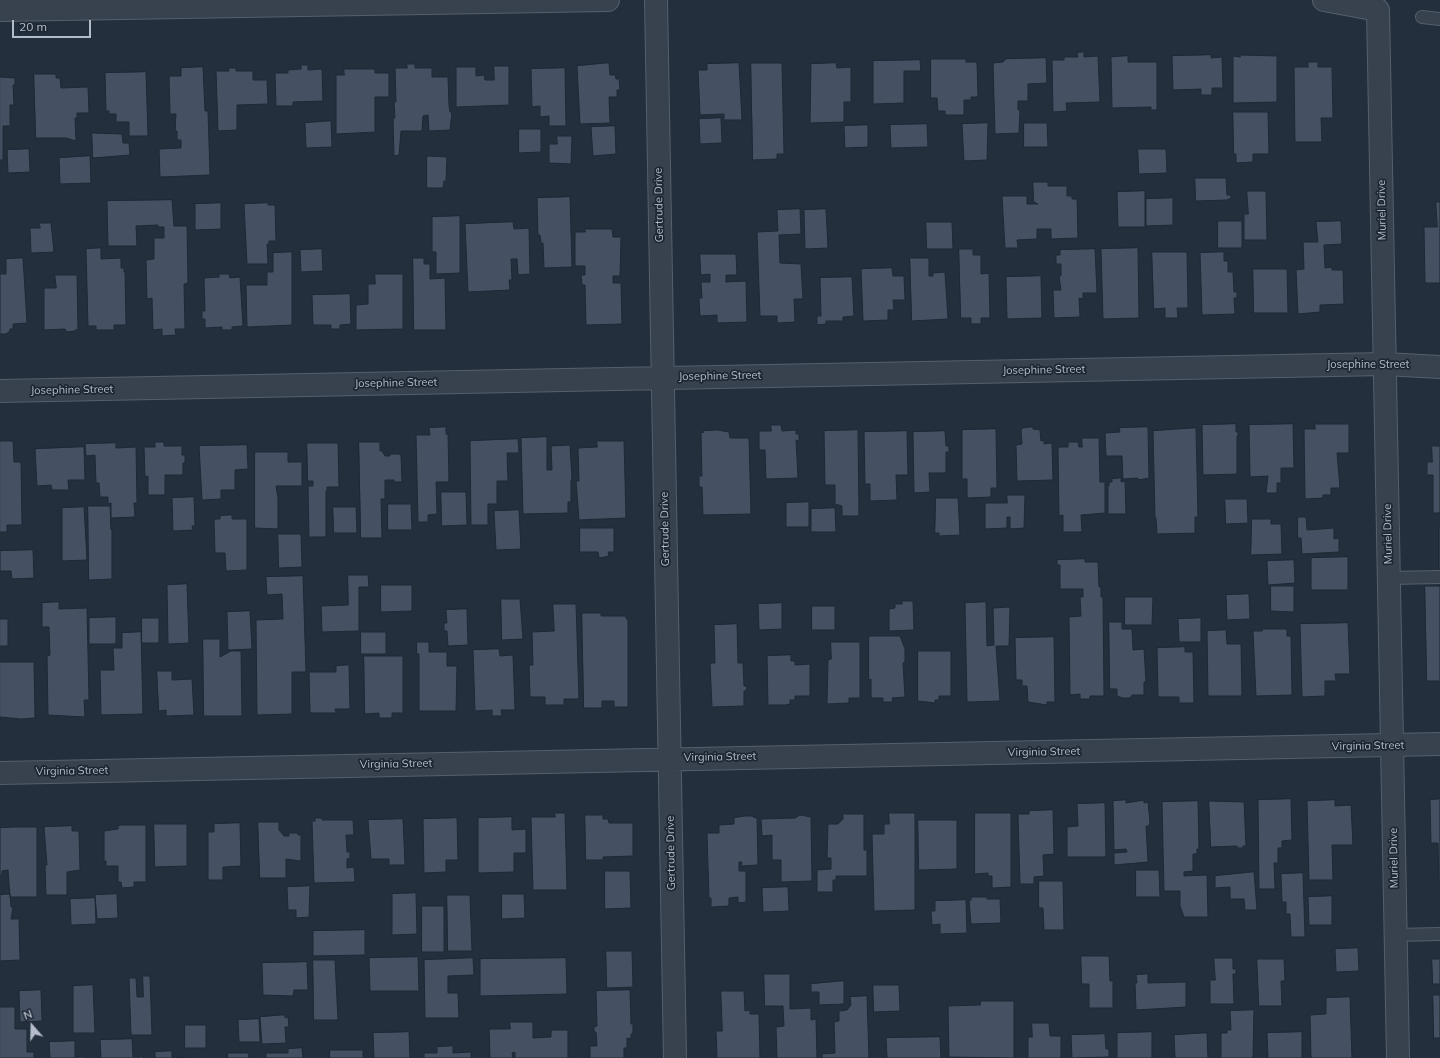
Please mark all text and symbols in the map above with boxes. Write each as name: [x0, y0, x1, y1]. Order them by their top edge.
scale bar: [14, 12, 93, 38]
text: 20 m: [19, 19, 47, 34]
street label: Gertrude Drive: [652, 168, 666, 242]
street label: Muriel Drive: [1375, 180, 1389, 240]
street label: Josephine Street: [1327, 358, 1409, 372]
street label: Josephine Street: [1003, 363, 1085, 377]
street label: Josephine Street: [679, 369, 761, 383]
street label: Josephine Street: [355, 376, 437, 390]
street label: Josephine Street: [31, 383, 113, 397]
street label: Gertrude Drive: [658, 492, 672, 566]
street label: Muriel Drive: [1381, 504, 1395, 564]
street label: Virginia Street: [1332, 739, 1404, 753]
street label: Virginia Street: [1008, 745, 1080, 759]
street label: Virginia Street: [684, 750, 756, 764]
street label: Virginia Street: [360, 757, 432, 771]
street label: Virginia Street: [36, 764, 108, 778]
street label: Gertrude Drive: [664, 816, 678, 890]
street label: Muriel Drive: [1387, 828, 1401, 888]
north arrow: [12, 1006, 52, 1046]
text: N: [22, 1007, 34, 1023]

